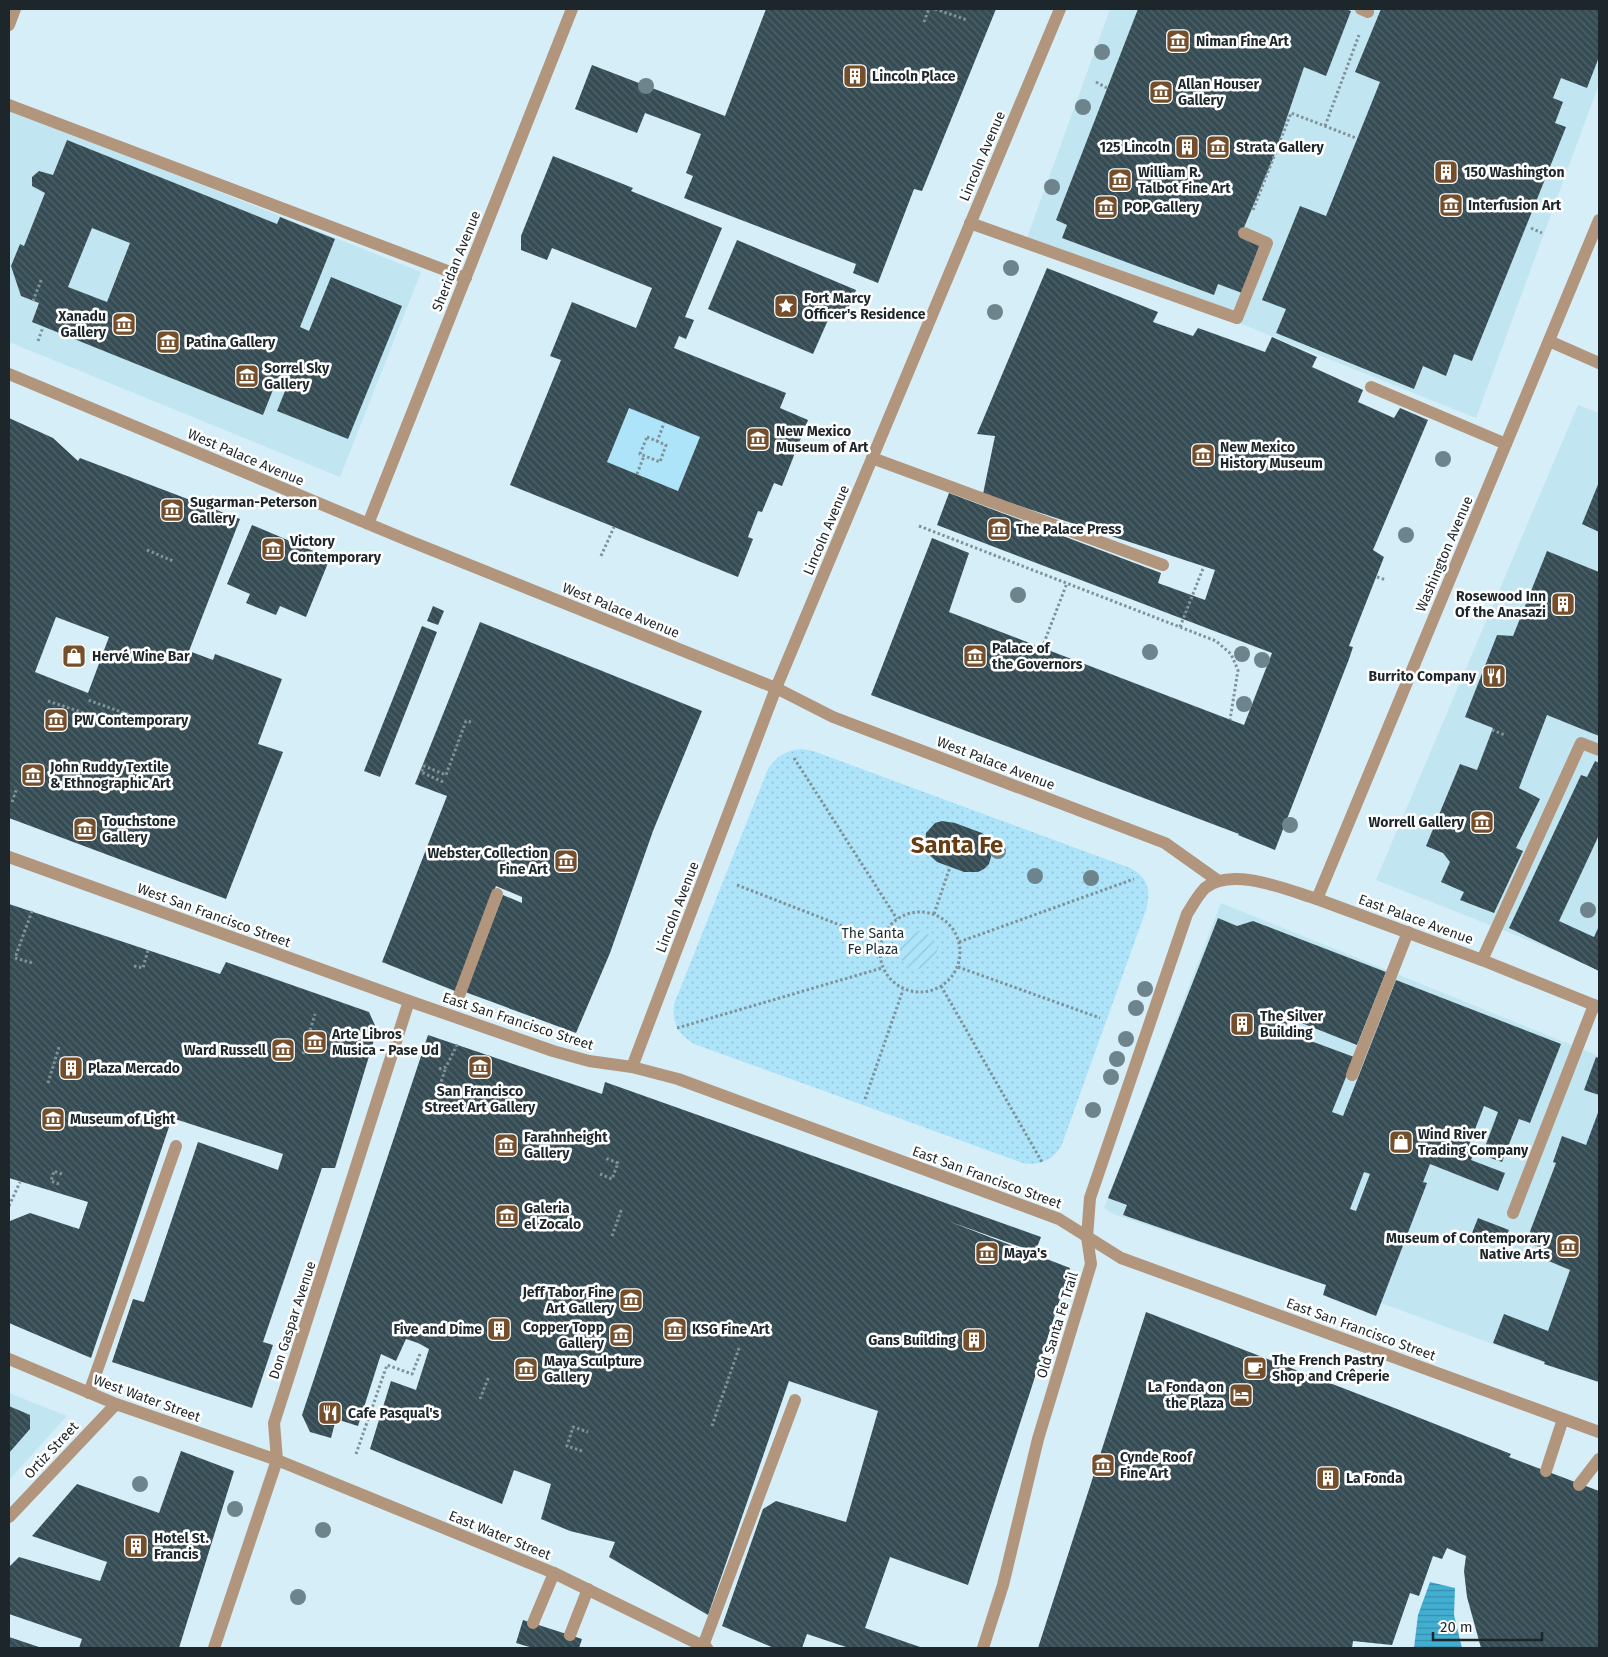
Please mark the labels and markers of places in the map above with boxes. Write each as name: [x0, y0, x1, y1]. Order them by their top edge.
museum icon: Niman Fine Art: [1165, 28, 1191, 54]
place label: Niman Fine Art: [1196, 33, 1289, 50]
building icon: Lincoln Place: [842, 63, 868, 89]
place label: Lincoln Place: [872, 68, 956, 85]
place label: Allan Houser Gallery: [1177, 76, 1260, 109]
museum icon: Allan Houser Gallery: [1148, 79, 1174, 105]
building icon: 125 Lincoln: [1174, 134, 1200, 160]
museum icon: Strata Gallery: [1205, 134, 1231, 160]
place label: 125 Lincoln: [1099, 139, 1170, 156]
place label: Strata Gallery: [1236, 139, 1325, 156]
building icon: 150 Washington: [1433, 159, 1459, 185]
place label: William R. Talbot Fine Art: [1138, 164, 1231, 197]
place label: 150 Washington: [1464, 164, 1564, 181]
museum icon: William R. Talbot Fine Art: [1107, 167, 1133, 193]
museum icon: Interfusion Art: [1438, 192, 1464, 218]
museum icon: POP Gallery: [1093, 194, 1119, 220]
place label: Interfusion Art: [1468, 197, 1562, 214]
place label: POP Gallery: [1124, 199, 1200, 216]
place label: Fort Marcy Officer's Residence: [804, 290, 926, 323]
place icon: Fort Marcy Officer's Residence: [773, 293, 799, 319]
place label: Xanadu Gallery: [57, 308, 107, 341]
museum icon: Xanadu Gallery: [111, 311, 137, 337]
museum icon: Patina Gallery: [155, 329, 181, 355]
place label: Patina Gallery: [186, 334, 276, 351]
place label: Sorrel Sky Gallery: [264, 360, 330, 393]
museum icon: Sorrel Sky Gallery: [234, 363, 260, 389]
place label: New Mexico Museum of Art: [776, 423, 869, 456]
museum icon: New Mexico Museum of Art: [745, 426, 771, 452]
place label: New Mexico History Museum: [1220, 439, 1323, 472]
museum icon: New Mexico History Museum: [1190, 442, 1216, 468]
place label: Sugarman-Peterson Gallery: [190, 494, 317, 527]
museum icon: Sugarman-Peterson Gallery: [159, 497, 185, 523]
museum icon: The Palace Press: [986, 516, 1012, 542]
place label: The Palace Press: [1016, 521, 1122, 538]
place label: Victory Contemporary: [289, 533, 382, 566]
museum icon: Victory Contemporary: [260, 536, 286, 562]
place label: Rosewood Inn Of the Anasazi: [1455, 588, 1546, 621]
building icon: Rosewood Inn Of the Anasazi: [1550, 591, 1576, 617]
place label: Palace of the Governors: [992, 640, 1083, 673]
shop icon: Hervé Wine Bar: [61, 643, 87, 669]
museum icon: Palace of the Governors: [962, 643, 988, 669]
place label: Hervé Wine Bar: [92, 648, 190, 665]
restaurant icon: Burrito Company: [1481, 663, 1507, 689]
place label: Burrito Company: [1369, 668, 1477, 685]
museum icon: PW Contemporary: [43, 707, 69, 733]
place label: PW Contemporary: [74, 712, 189, 729]
place label: John Ruddy Textile & Ethnographic Art: [49, 759, 172, 792]
museum icon: John Ruddy Textile & Ethnographic Art: [20, 762, 46, 788]
museum icon: Worrell Gallery: [1469, 809, 1495, 835]
place label: Touchstone Gallery: [102, 813, 176, 846]
place label: Worrell Gallery: [1369, 814, 1465, 831]
museum icon: Touchstone Gallery: [72, 816, 98, 842]
place label: Webster Collection Fine Art: [427, 845, 549, 878]
museum icon: Webster Collection Fine Art: [553, 848, 579, 874]
place label: The Silver Building: [1260, 1008, 1323, 1041]
building icon: The Silver Building: [1229, 1011, 1255, 1037]
place label: Arte Libros Musica - Pase Ud: [331, 1026, 439, 1059]
museum icon: Arte Libros Musica - Pase Ud: [302, 1029, 328, 1055]
museum icon: Ward Russell: [270, 1037, 296, 1063]
place label: Ward Russell: [184, 1042, 267, 1059]
museum icon: San Francisco Street Art Gallery: [467, 1054, 493, 1080]
building icon: Plaza Mercado: [58, 1055, 84, 1081]
place label: Plaza Mercado: [88, 1060, 180, 1077]
place label: San Francisco Street Art Gallery: [425, 1083, 536, 1116]
museum icon: Museum of Light: [40, 1106, 66, 1132]
place label: Museum of Light: [70, 1111, 176, 1128]
place label: Wind River Trading Company: [1418, 1126, 1529, 1159]
place label: Farahnheight Gallery: [524, 1129, 608, 1162]
shop icon: Wind River Trading Company: [1388, 1129, 1414, 1155]
museum icon: Farahnheight Gallery: [493, 1132, 519, 1158]
place label: Galeria el Zocalo: [524, 1200, 581, 1233]
museum icon: Galeria el Zocalo: [494, 1203, 520, 1229]
place label: Museum of Contemporary Native Arts: [1386, 1230, 1551, 1263]
museum icon: Museum of Contemporary Native Arts: [1555, 1233, 1581, 1259]
museum icon: Maya's: [974, 1240, 1000, 1266]
place label: Maya's: [1004, 1245, 1047, 1262]
place label: Jeff Tabor Fine Art Gallery: [521, 1284, 615, 1317]
museum icon: Jeff Tabor Fine Art Gallery: [618, 1287, 644, 1313]
building icon: Five and Dime: [486, 1316, 512, 1342]
museum icon: KSG Fine Art: [662, 1316, 688, 1342]
place label: Copper Topp Gallery: [523, 1319, 605, 1352]
place label: Five and Dime: [393, 1321, 482, 1338]
place label: KSG Fine Art: [692, 1321, 770, 1338]
museum icon: Copper Topp Gallery: [608, 1322, 634, 1348]
building icon: Gans Building: [961, 1327, 987, 1353]
place label: Gans Building: [868, 1332, 956, 1349]
place label: The French Pastry Shop and Crêperie: [1272, 1352, 1390, 1385]
place label: Maya Sculpture Gallery: [544, 1353, 642, 1386]
cafe icon: The French Pastry Shop and Crêperie: [1242, 1355, 1268, 1381]
museum icon: Maya Sculpture Gallery: [513, 1356, 539, 1382]
place label: La Fonda on the Plaza: [1148, 1379, 1224, 1412]
hotel icon: La Fonda on the Plaza: [1228, 1382, 1254, 1408]
restaurant icon: Cafe Pasqual's: [317, 1400, 343, 1426]
place label: Cafe Pasqual's: [348, 1405, 440, 1422]
place label: Cynde Roof Fine Art: [1120, 1449, 1194, 1482]
museum icon: Cynde Roof Fine Art: [1090, 1452, 1116, 1478]
building icon: La Fonda: [1315, 1465, 1341, 1491]
place label: La Fonda: [1346, 1470, 1403, 1487]
place label: Hotel St. Francis: [154, 1530, 209, 1563]
building icon: Hotel St. Francis: [123, 1533, 149, 1559]

